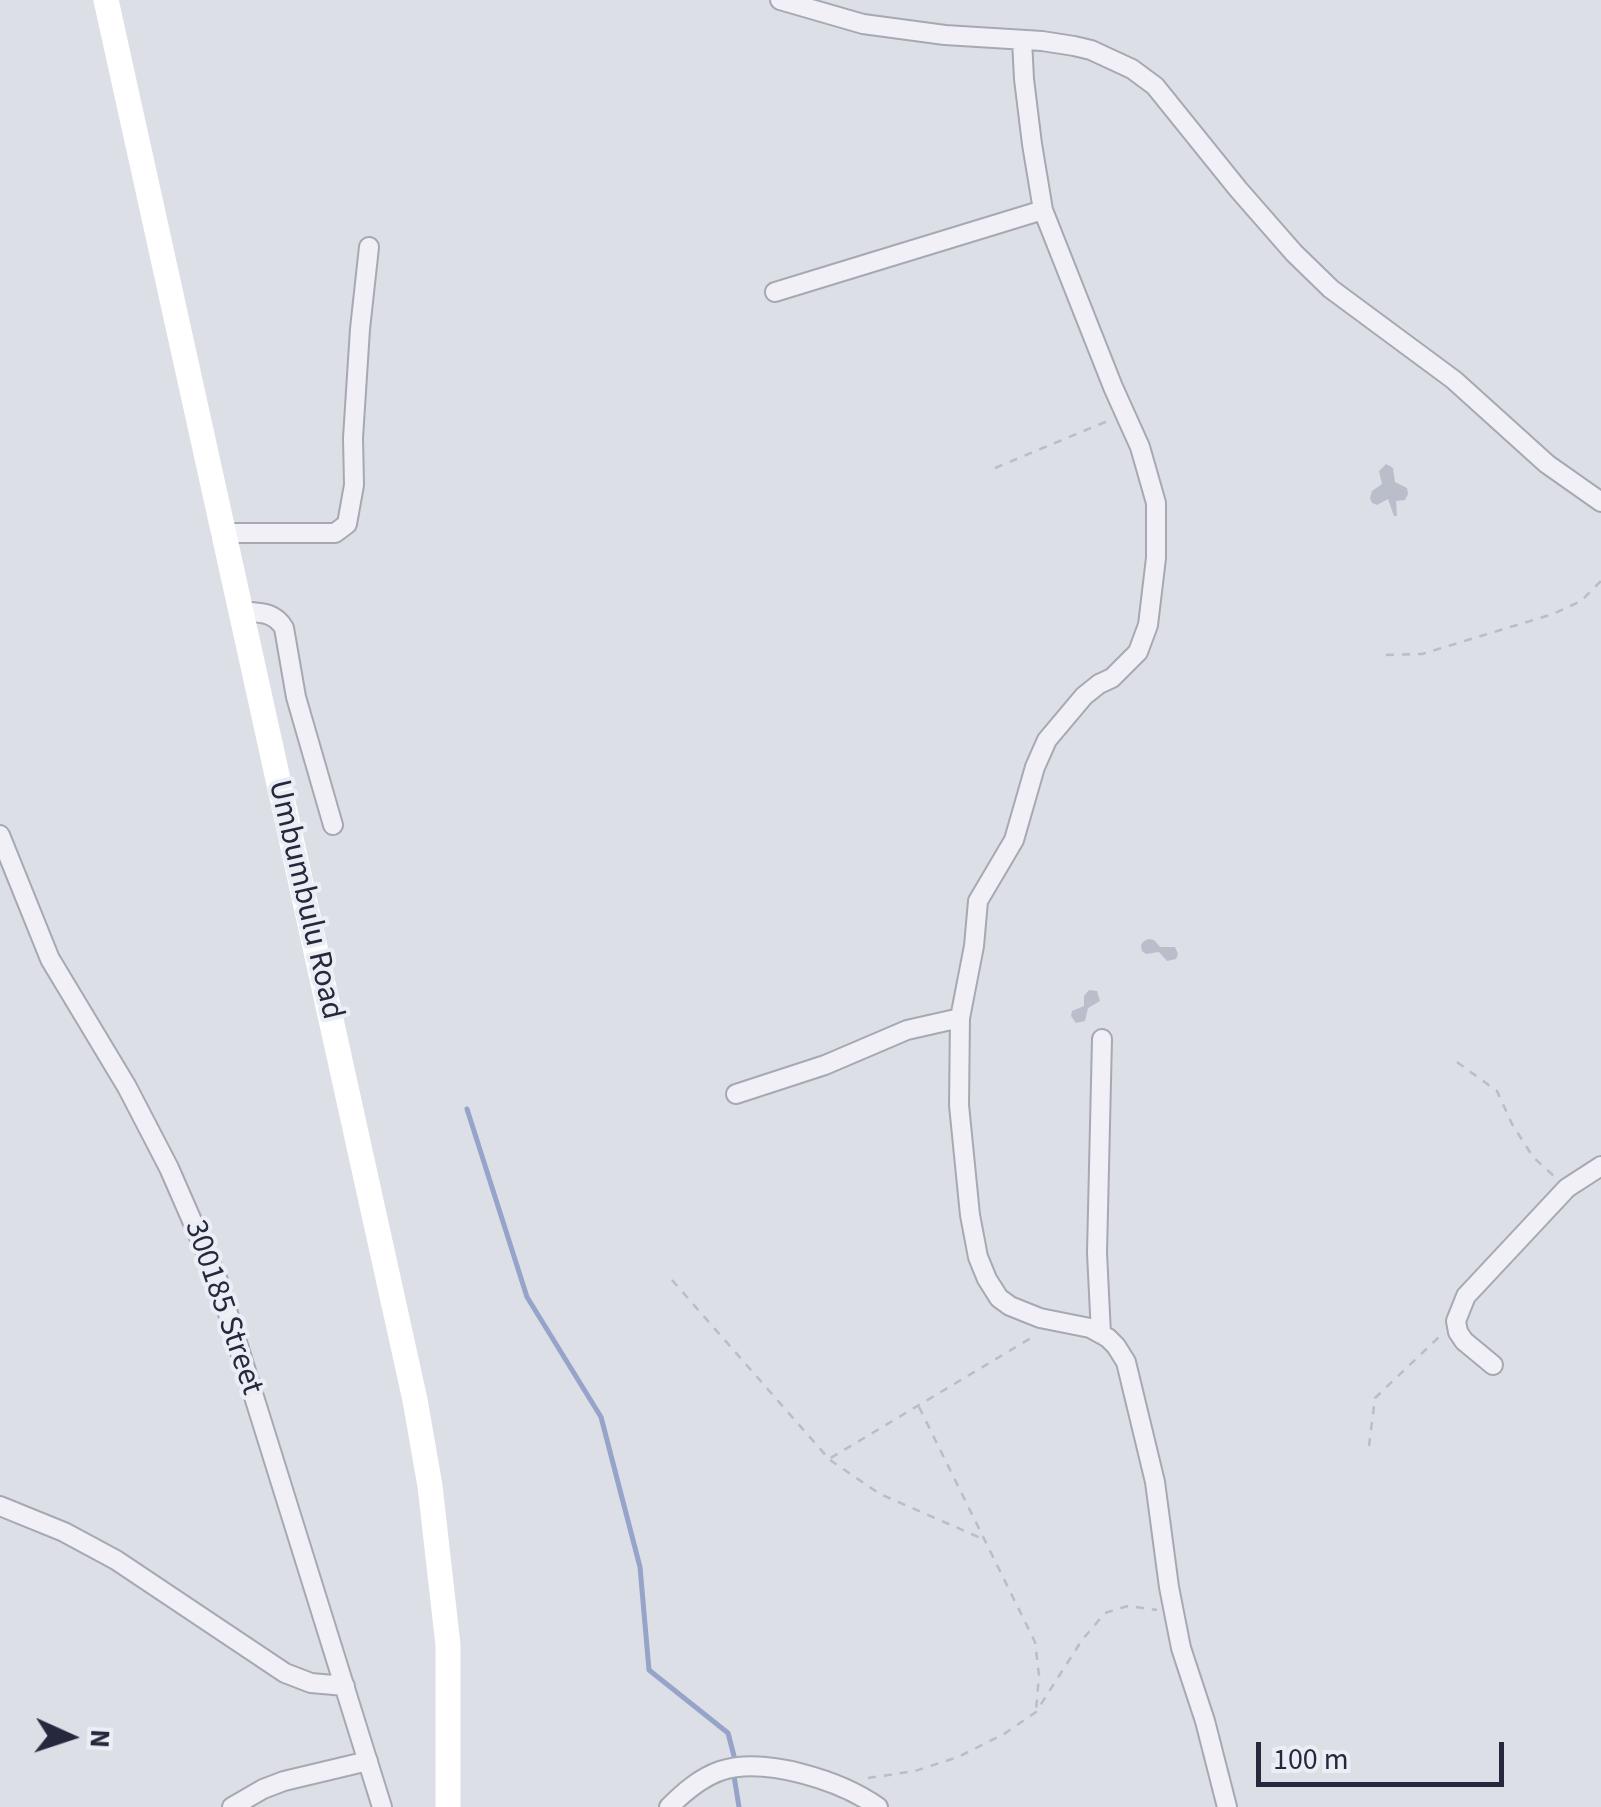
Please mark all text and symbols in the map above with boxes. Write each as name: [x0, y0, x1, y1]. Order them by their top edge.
street label: Umbumbulu Road: [258, 777, 350, 1023]
street label: 300185 Street: [174, 1216, 270, 1400]
north arrow: [20, 1687, 120, 1787]
scale bar: [1261, 1722, 1508, 1784]
text: N: [79, 1728, 120, 1749]
text: 100 m: [1273, 1738, 1349, 1781]

